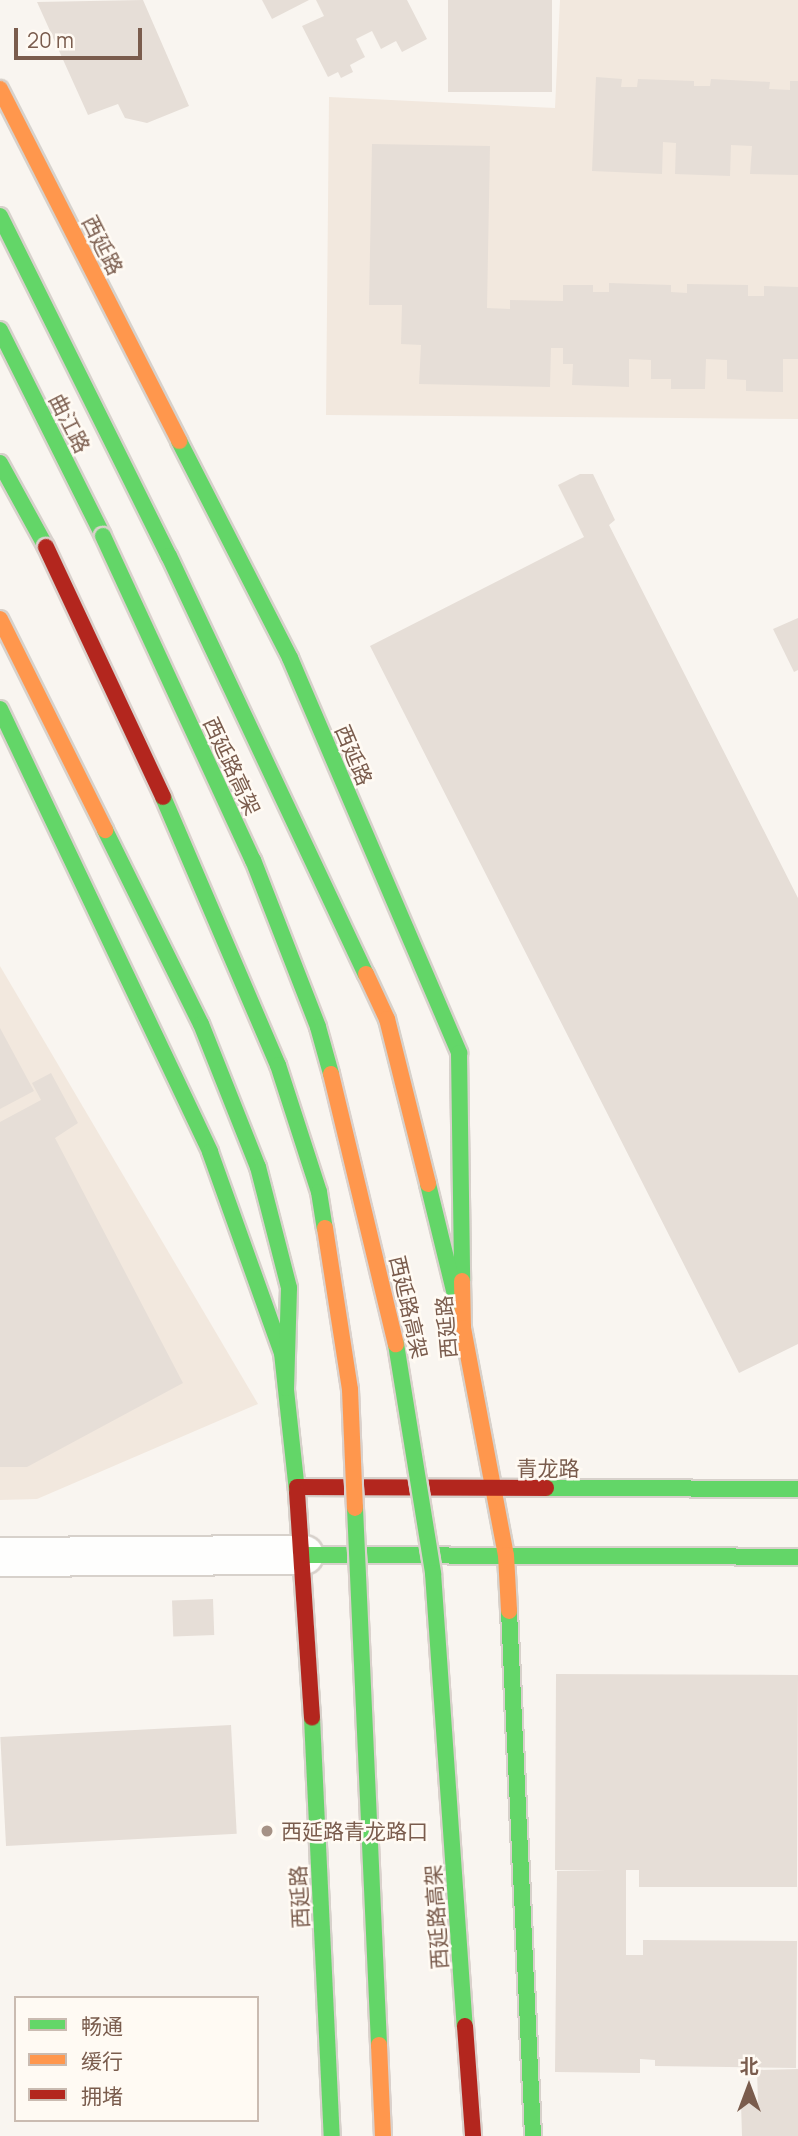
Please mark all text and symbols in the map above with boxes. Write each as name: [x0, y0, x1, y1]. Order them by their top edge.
scale bar: [18, 14, 145, 58]
text: 20 m: [27, 26, 74, 54]
street label: 西延路: [77, 211, 129, 279]
street label: 曲江路: [44, 389, 96, 457]
street label: 西延路高架: [198, 713, 266, 819]
street label: 西延路: [330, 721, 378, 789]
street label: 西延路高架: [385, 1253, 433, 1361]
street label: 西延路: [431, 1295, 461, 1359]
street label: 青龙路: [517, 1455, 579, 1481]
place label: 西延路青龙路口: [281, 1818, 428, 1844]
marker: 西延路青龙路口: [259, 1823, 275, 1839]
street label: 西延路高架: [420, 1864, 452, 1970]
street label: 西延路: [285, 1865, 313, 1929]
legend: [14, 1996, 259, 2122]
text: 畅通: [81, 2012, 123, 2040]
text: 缓行: [81, 2047, 123, 2075]
north arrow: [714, 2052, 784, 2122]
text: 北: [739, 2053, 759, 2079]
text: 拥堵: [81, 2082, 123, 2110]

